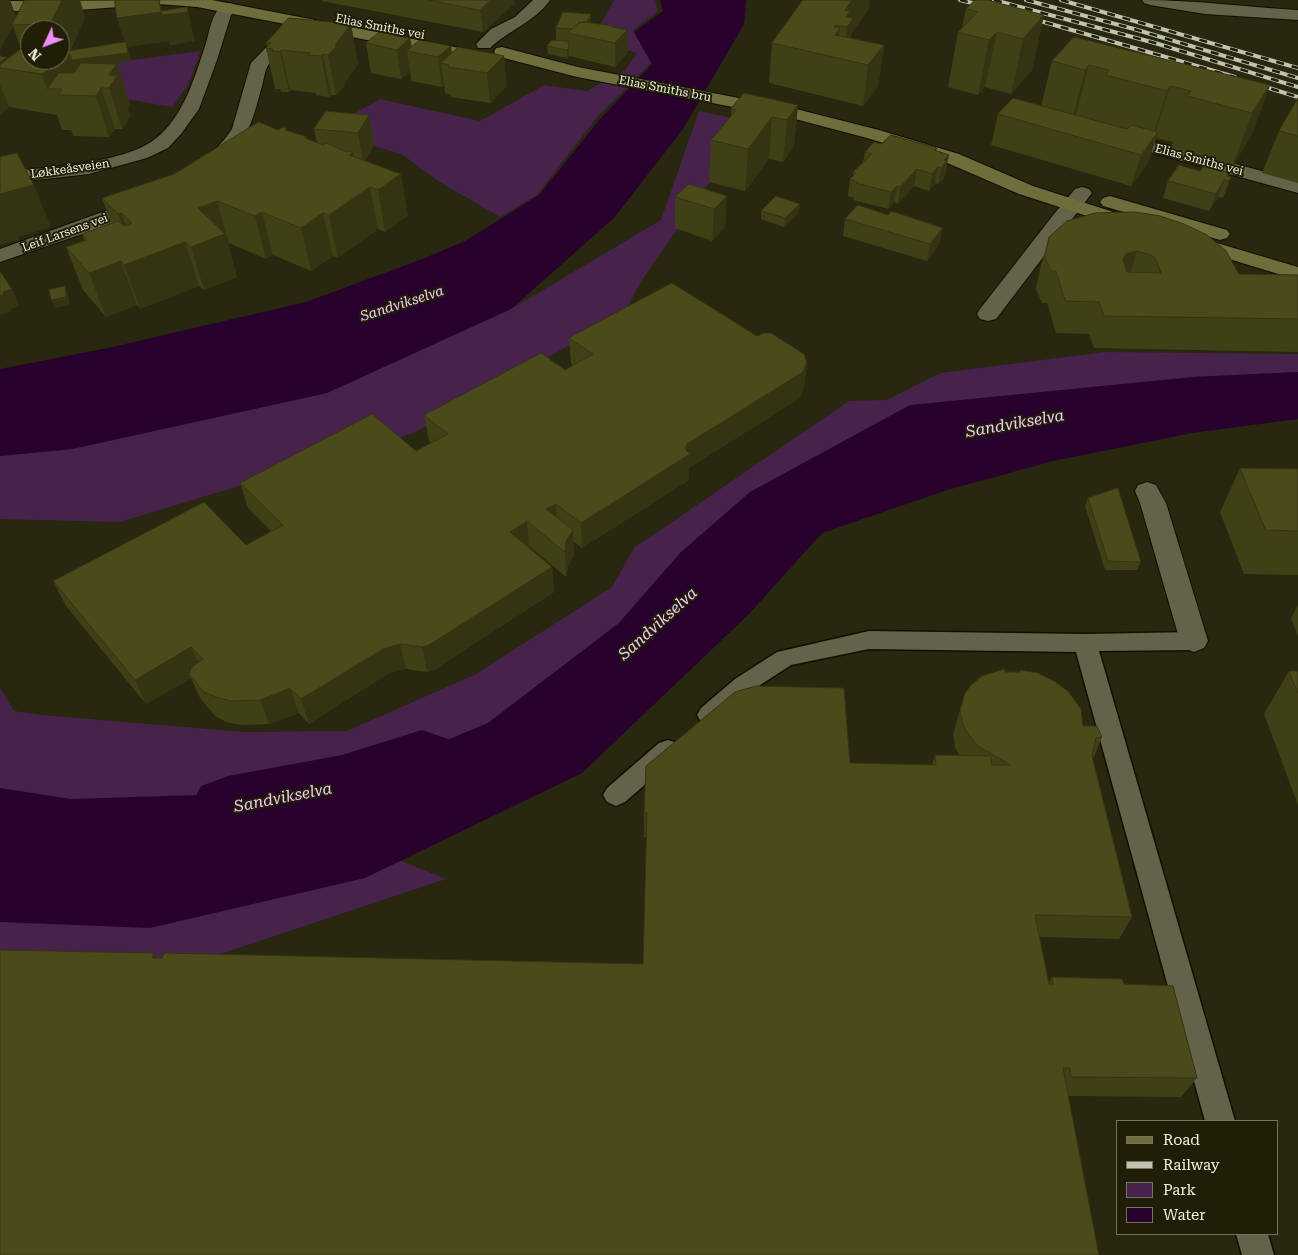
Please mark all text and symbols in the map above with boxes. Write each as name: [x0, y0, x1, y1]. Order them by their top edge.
street label: Elias Smiths vei: [334, 11, 426, 43]
north arrow: [20, 20, 70, 70]
text: N: [25, 45, 44, 64]
street label: Elias Smiths bru: [618, 73, 712, 105]
street label: Elias Smiths vei: [1153, 141, 1245, 179]
street label: Løkkeåsveien: [30, 156, 110, 182]
street label: Leif Larsens vei: [20, 211, 110, 255]
water label: Sandvikselva: [358, 283, 446, 325]
water label: Sandvikselva: [964, 406, 1066, 442]
water label: Sandvikselva: [615, 584, 701, 664]
water label: Sandvikselva: [232, 779, 334, 817]
legend: [1116, 1120, 1278, 1235]
text: Road: [1163, 1131, 1200, 1149]
text: Railway: [1163, 1156, 1220, 1174]
text: Park: [1163, 1181, 1196, 1199]
text: Water: [1163, 1206, 1205, 1224]

